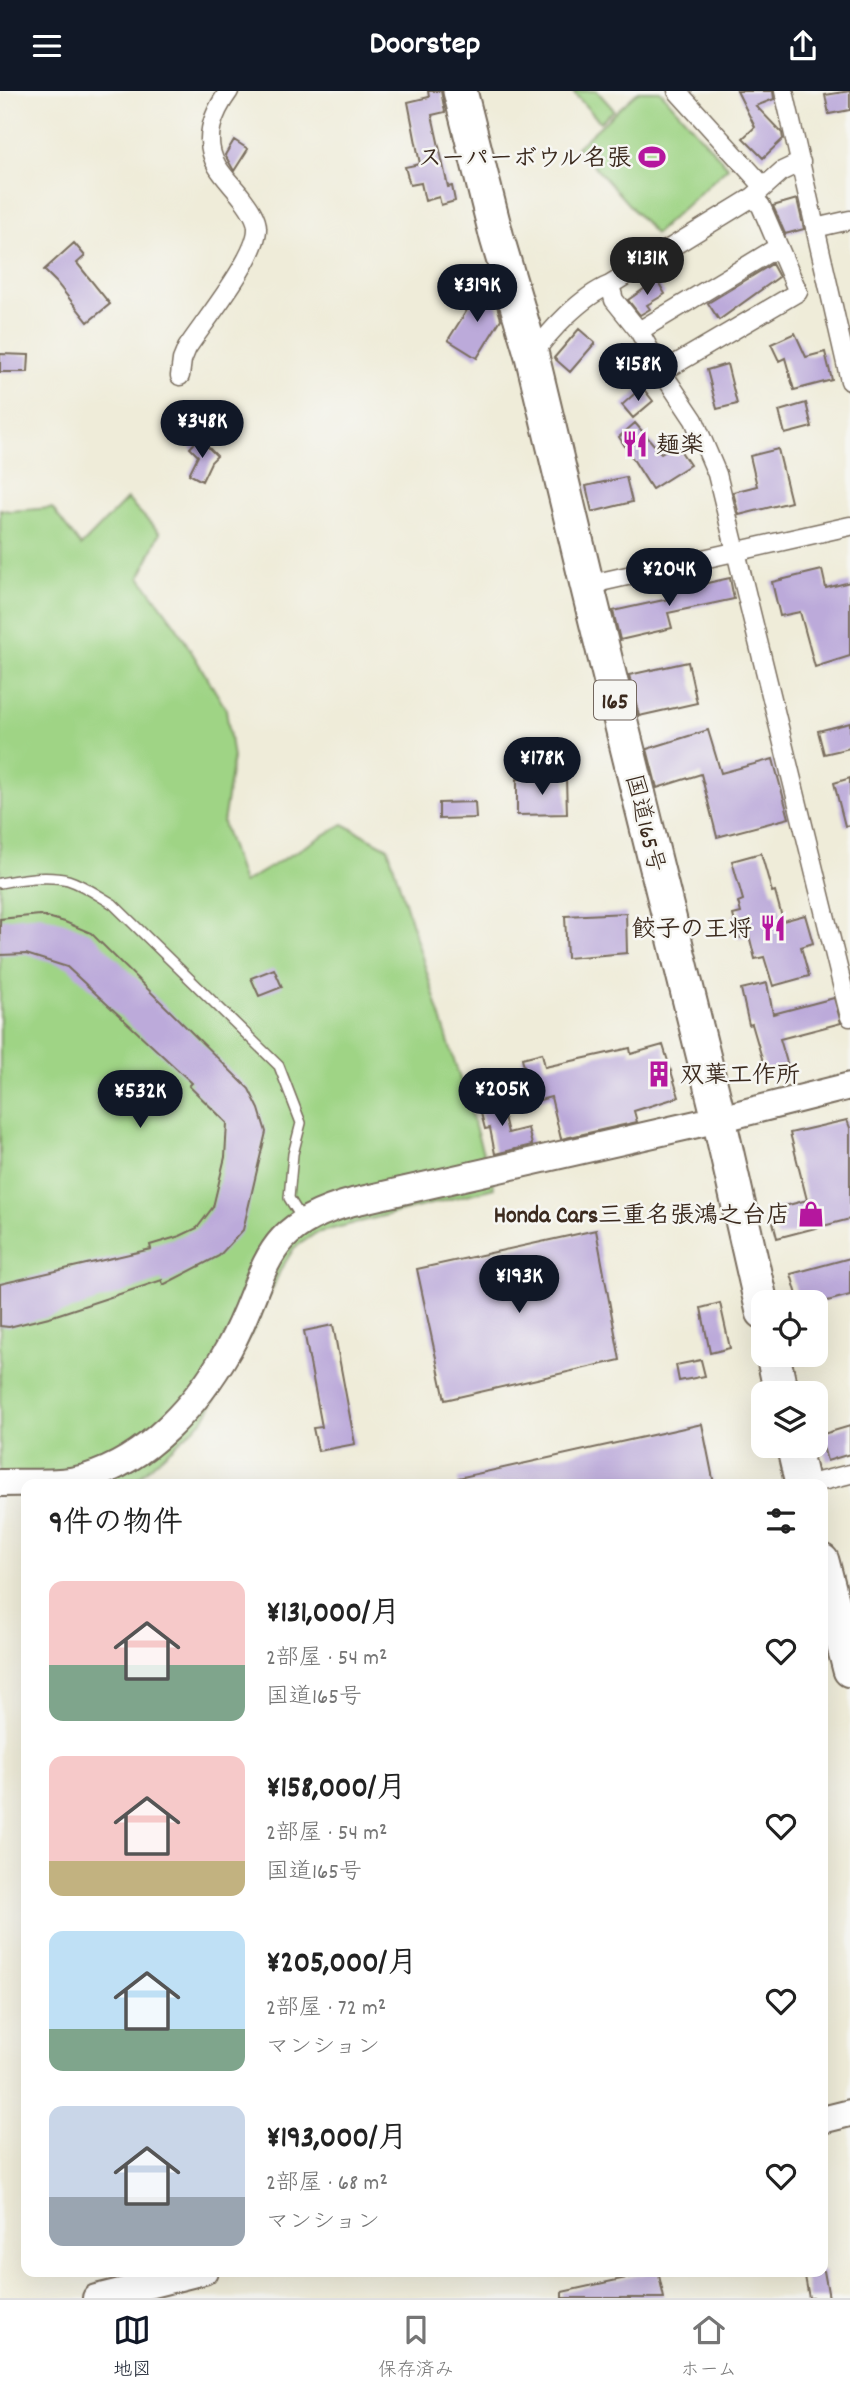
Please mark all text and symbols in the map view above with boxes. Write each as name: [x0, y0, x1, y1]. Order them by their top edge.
text: Doorstep: [370, 23, 480, 69]
icon: menu: [28, 27, 66, 65]
icon: share: [784, 27, 822, 65]
sports icon: スーパーボウル名張: [637, 142, 667, 172]
place label: スーパーボウル名張: [418, 143, 631, 177]
pin: ¥131K: [598, 237, 696, 297]
text: ¥131K: [626, 243, 668, 276]
pin: ¥319K: [428, 265, 526, 324]
text: ¥319K: [453, 270, 501, 303]
pin: ¥158K: [589, 343, 687, 403]
text: ¥158K: [615, 349, 661, 382]
pin: ¥348K: [153, 401, 251, 460]
text: ¥348K: [177, 406, 227, 439]
restaurant icon: 麺楽: [620, 429, 650, 459]
place label: 麺楽: [656, 430, 704, 464]
pin: ¥204K: [620, 549, 718, 608]
text: ¥204K: [642, 554, 696, 587]
road number: 165: [594, 681, 636, 719]
pin: ¥178K: [493, 737, 591, 797]
text: ¥178K: [520, 743, 564, 776]
street label: 国道165号: [614, 771, 672, 876]
restaurant icon: 餃子の王将: [758, 913, 788, 943]
place label: 餃子の王将: [632, 914, 752, 948]
building icon: 双葉工作所: [644, 1059, 674, 1089]
place label: 双葉工作所: [680, 1060, 800, 1094]
pin: ¥205K: [453, 1069, 551, 1128]
pin: ¥532K: [91, 1070, 189, 1130]
text: ¥205K: [475, 1074, 530, 1107]
text: ¥532K: [114, 1076, 166, 1109]
shop icon: Honda Cars三重名張鴻之台店: [796, 1199, 826, 1229]
place label: Honda Cars三重名張鴻之台店: [494, 1200, 790, 1234]
pin: ¥193K: [470, 1255, 568, 1315]
text: ¥193K: [495, 1261, 543, 1294]
map controls: [751, 1290, 828, 1458]
button: locate: [751, 1290, 828, 1367]
button: layers: [751, 1381, 828, 1458]
icon: filters: [762, 1502, 800, 1540]
text: 9件の物件: [49, 1504, 183, 1547]
text: ¥131,000/月: [266, 1594, 400, 1637]
icon: home: [105, 1609, 189, 1693]
icon: heart: [762, 1632, 800, 1670]
text: 2部屋 · 54 m²: [266, 1643, 388, 1676]
text: 国道165号: [266, 1682, 362, 1715]
text: ¥158,000/月: [266, 1769, 406, 1812]
icon: home: [105, 1784, 189, 1868]
icon: heart: [762, 1807, 800, 1845]
text: 2部屋 · 54 m²: [266, 1818, 388, 1851]
text: 国道165号: [266, 1857, 362, 1890]
text: ¥205,000/月: [266, 1944, 417, 1987]
icon: home: [105, 1959, 189, 2043]
icon: heart: [762, 1982, 800, 2020]
text: 2部屋 · 72 m²: [266, 1993, 386, 2026]
text: マンション: [266, 2032, 380, 2065]
text: ¥193,000/月: [266, 2119, 407, 2162]
icon: home: [105, 2134, 189, 2218]
icon: heart: [762, 2157, 800, 2195]
text: 2部屋 · 68 m²: [266, 2168, 388, 2201]
text: マンション: [266, 2207, 380, 2240]
tab: 地図: [113, 2311, 151, 2385]
tab: 保存済み: [378, 2311, 454, 2385]
tab: ホーム: [680, 2311, 737, 2385]

